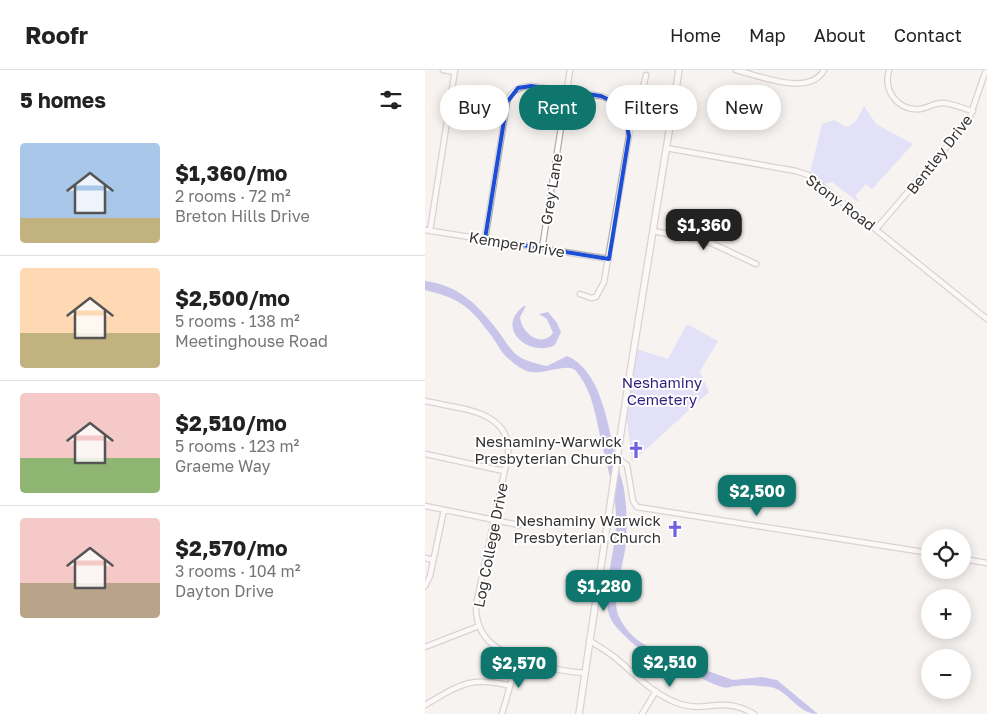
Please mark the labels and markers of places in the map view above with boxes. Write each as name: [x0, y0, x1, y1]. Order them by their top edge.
pin: $1,360: [663, 208, 745, 251]
place label: Neshaminy-Warwick Presbyterian Church: [474, 432, 623, 467]
church icon: Neshaminy-Warwick Presbyterian Church: [626, 440, 646, 460]
pin: $2,500: [716, 474, 798, 517]
place label: Neshaminy Warwick Presbyterian Church: [513, 511, 662, 546]
church icon: Neshaminy Warwick Presbyterian Church: [665, 519, 685, 539]
pin: $1,280: [563, 570, 645, 612]
pin: $2,570: [478, 646, 560, 689]
pin: $2,510: [629, 646, 711, 688]

